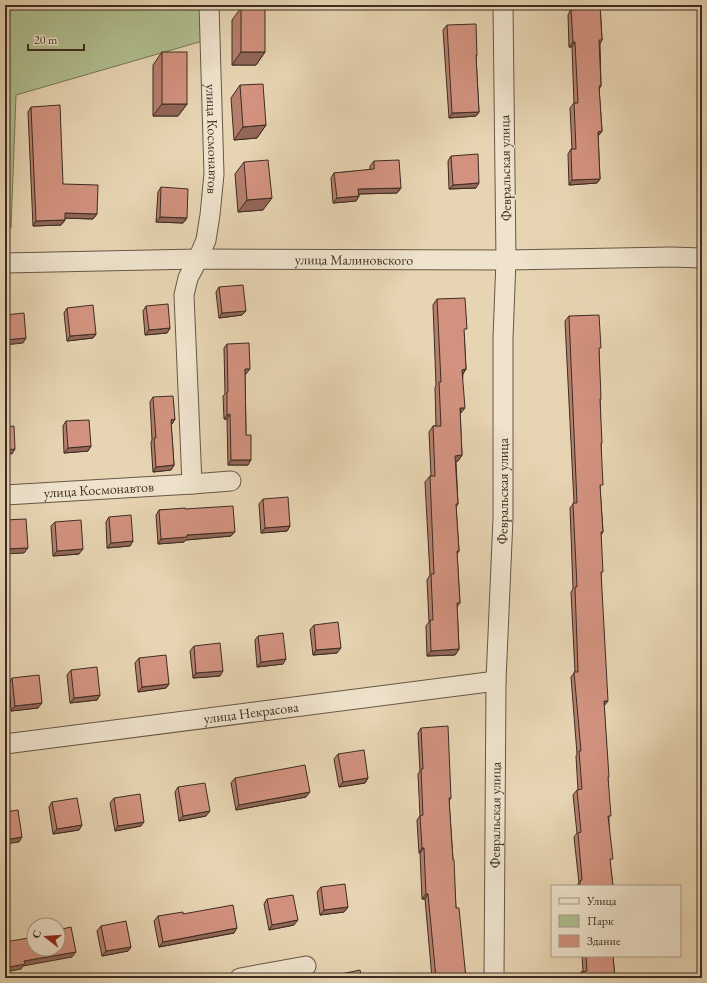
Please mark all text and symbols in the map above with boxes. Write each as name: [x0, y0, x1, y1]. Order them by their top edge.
scale bar: [28, 26, 84, 52]
text: 20 m: [34, 32, 58, 48]
street label: улица Космонавтов: [202, 84, 223, 195]
street label: Февральская улица: [495, 114, 515, 221]
street label: улица Малиновского: [295, 250, 413, 269]
street label: Февральская улица: [493, 438, 512, 545]
street label: улица Космонавтов: [43, 477, 154, 502]
street label: улица Некрасова: [202, 697, 300, 727]
street label: Февральская улица: [486, 761, 504, 868]
legend: [551, 885, 681, 957]
text: Улица: [586, 893, 617, 909]
text: Парк: [587, 913, 614, 929]
north arrow: [26, 917, 66, 957]
text: С: [29, 928, 44, 940]
text: Здание: [587, 933, 621, 949]

